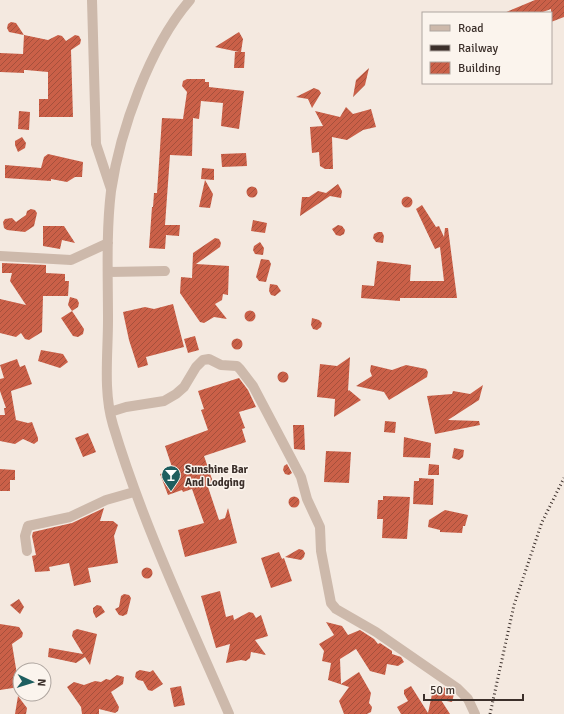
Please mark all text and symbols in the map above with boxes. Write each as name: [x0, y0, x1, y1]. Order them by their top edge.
legend: [422, 12, 552, 84]
text: Road: [458, 21, 484, 36]
text: Railway: [458, 41, 498, 56]
text: Building: [458, 61, 501, 76]
place label: Sunshine Bar And Lodging: [185, 463, 249, 489]
bar icon: Sunshine Bar And Lodging: [160, 464, 182, 492]
north arrow: [12, 662, 52, 702]
scale bar: [424, 676, 523, 702]
text: N: [35, 678, 48, 687]
text: 50 m: [430, 683, 455, 698]

